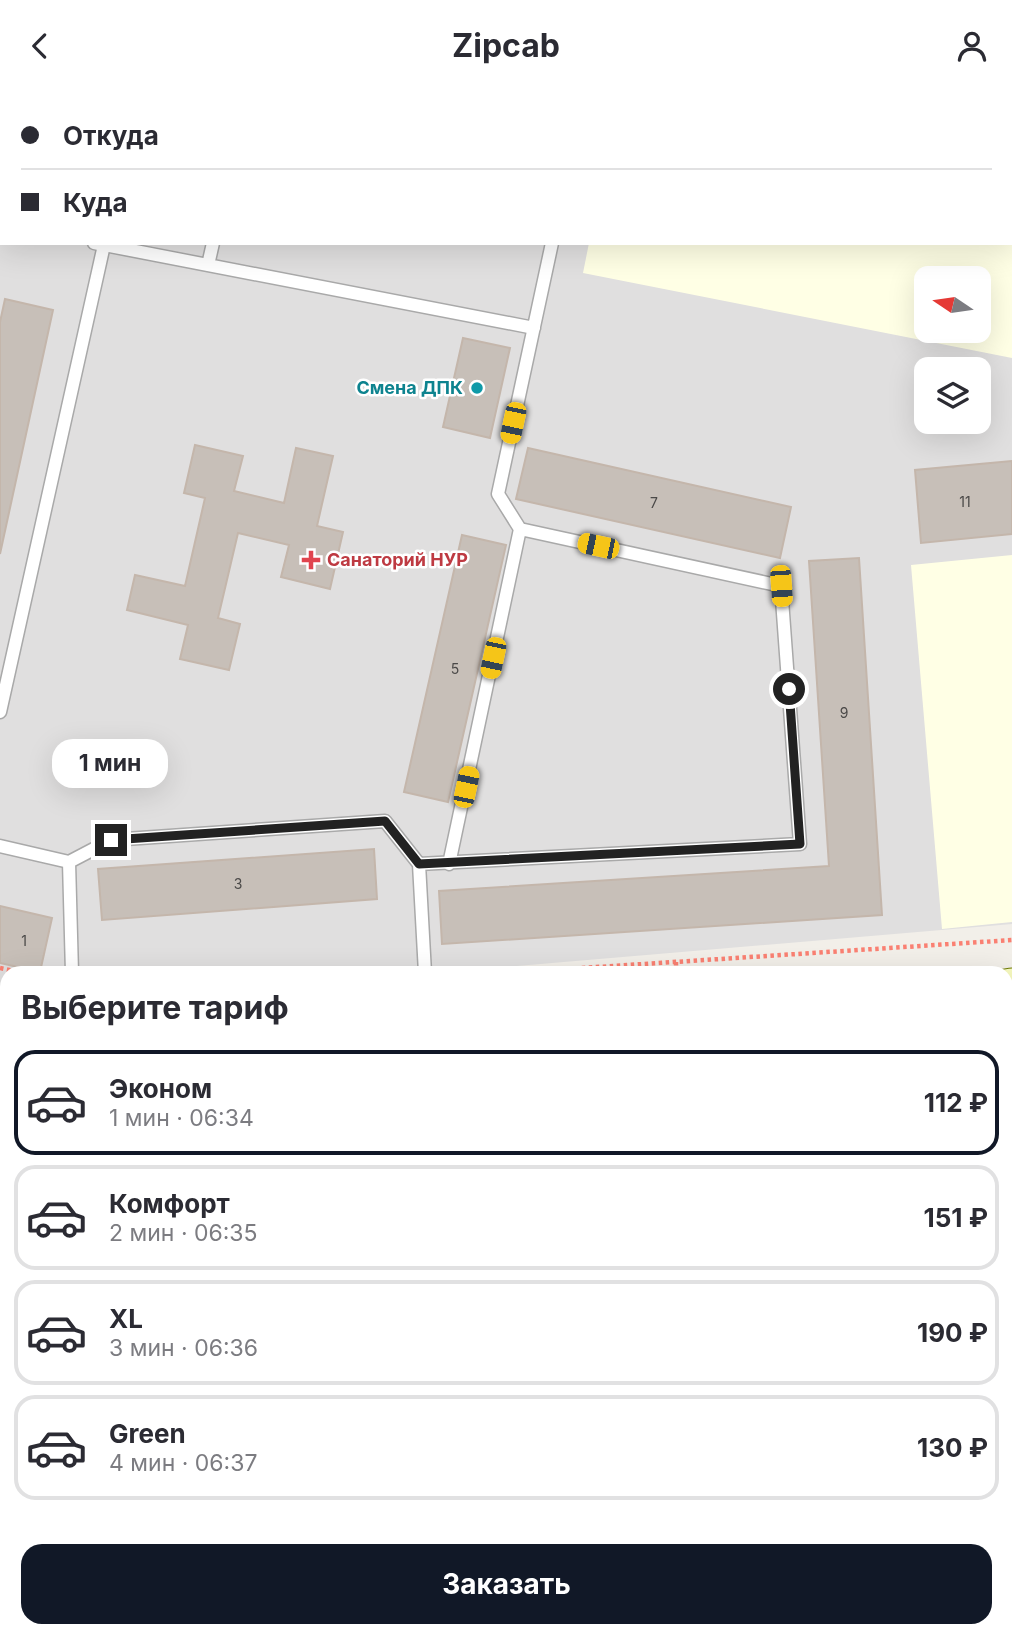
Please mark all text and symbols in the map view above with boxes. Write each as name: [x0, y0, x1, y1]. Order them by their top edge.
text: Zipcab: [452, 26, 560, 65]
icon: back: [21, 27, 59, 65]
icon: person: [953, 27, 991, 65]
text: Откуда: [63, 120, 159, 151]
text: Куда: [63, 187, 128, 218]
north arrow: [914, 266, 990, 343]
map controls: [914, 266, 991, 434]
button: layers: [914, 357, 991, 434]
place label: Смена ДПК: [356, 377, 463, 398]
marker: Смена ДПК: [469, 380, 485, 396]
car: [499, 400, 528, 446]
house number: 11: [959, 493, 971, 510]
house number: 7: [650, 494, 658, 511]
car: [576, 531, 621, 561]
place label: Санаторий НУР: [327, 549, 468, 570]
marker: Санаторий НУР: [301, 550, 321, 570]
car: [770, 564, 793, 608]
car: [479, 635, 508, 681]
house number: 5: [451, 660, 459, 677]
route start: [773, 673, 805, 705]
house number: 9: [840, 704, 848, 721]
callout: 1 мин: [53, 739, 169, 787]
text: 1 мин: [79, 749, 141, 777]
car: [452, 764, 481, 810]
route end: [95, 824, 127, 856]
house number: 3: [234, 875, 242, 892]
house number: 1: [21, 932, 27, 949]
text: Выберите тариф: [21, 988, 289, 1027]
icon: car: [25, 1071, 88, 1134]
text: Эконом: [109, 1073, 212, 1104]
text: 112 ₽: [924, 1087, 988, 1118]
text: 1 мин · 06:34: [109, 1104, 254, 1132]
icon: car: [25, 1186, 88, 1249]
text: Комфорт: [109, 1188, 230, 1219]
text: 151 ₽: [924, 1202, 988, 1233]
text: 2 мин · 06:35: [109, 1219, 258, 1247]
icon: car: [25, 1301, 88, 1364]
text: XL: [109, 1303, 143, 1334]
text: 190 ₽: [917, 1317, 988, 1348]
text: 3 мин · 06:36: [109, 1334, 258, 1362]
icon: car: [25, 1416, 88, 1479]
text: Green: [109, 1418, 186, 1449]
text: 130 ₽: [917, 1432, 988, 1463]
text: 4 мин · 06:37: [109, 1449, 257, 1477]
button: Заказать: [21, 1544, 992, 1624]

